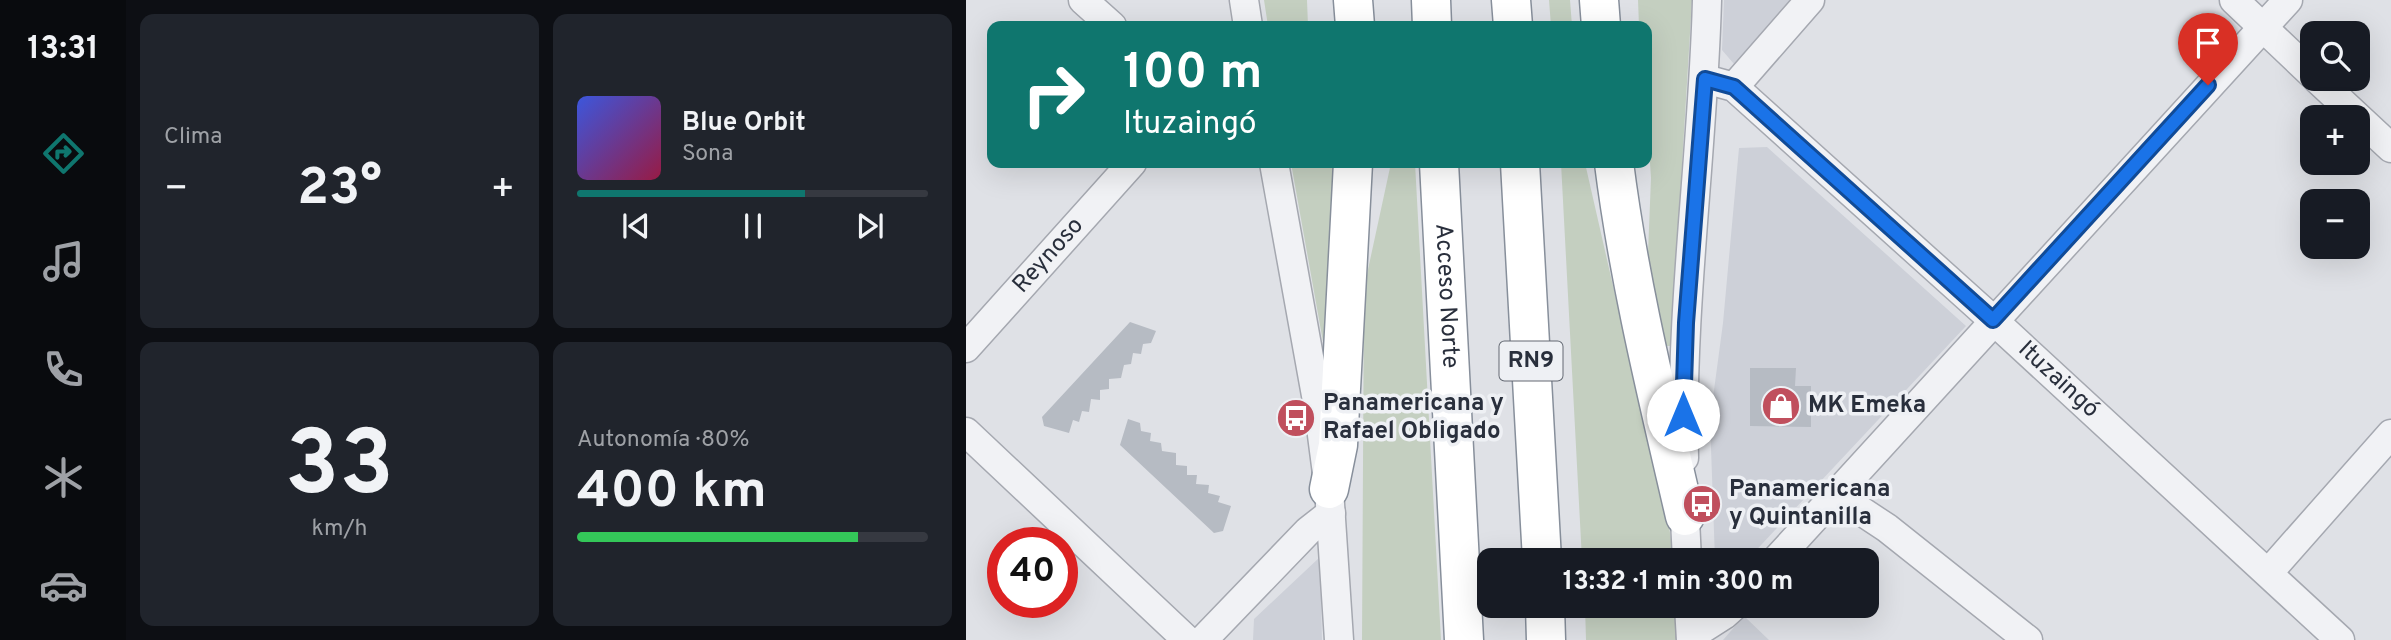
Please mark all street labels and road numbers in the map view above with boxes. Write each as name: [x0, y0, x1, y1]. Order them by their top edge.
street label: Reynoso: [1007, 211, 1091, 300]
street label: Acceso Norte: [1427, 223, 1465, 369]
street label: Ituzaingó: [2011, 335, 2105, 425]
road number: RN9: [1500, 342, 1562, 380]

